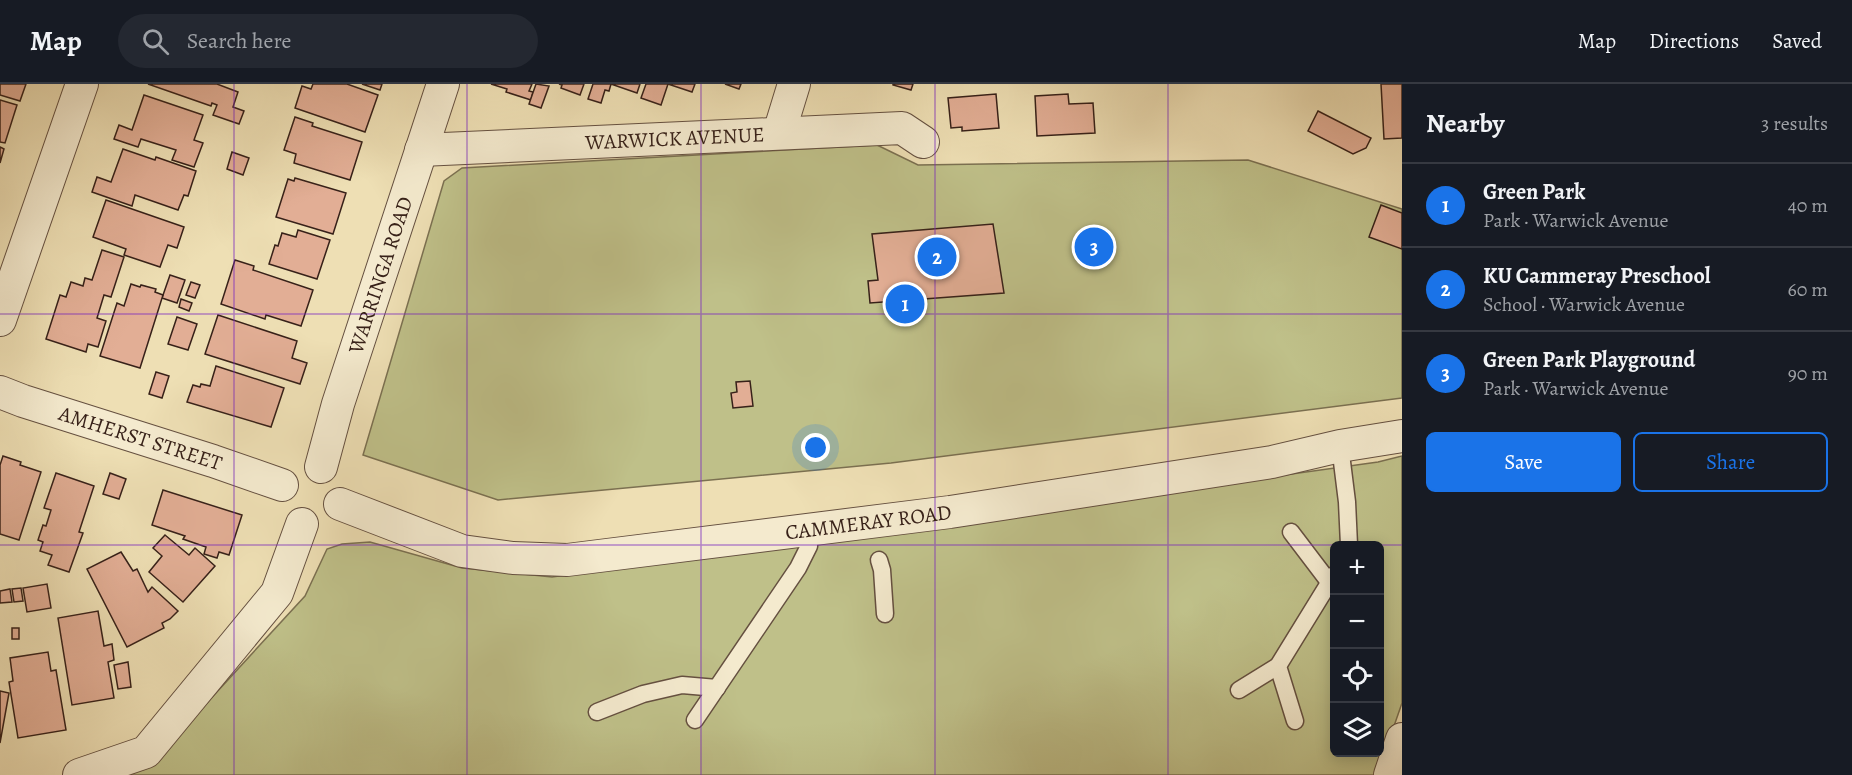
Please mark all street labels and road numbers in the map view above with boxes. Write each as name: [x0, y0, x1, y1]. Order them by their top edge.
street label: WARWICK AVENUE: [584, 120, 765, 157]
street label: WARRINGA ROAD: [341, 193, 419, 358]
street label: AMHERST STREET: [54, 399, 227, 477]
street label: CAMMERAY ROAD: [784, 498, 953, 547]

